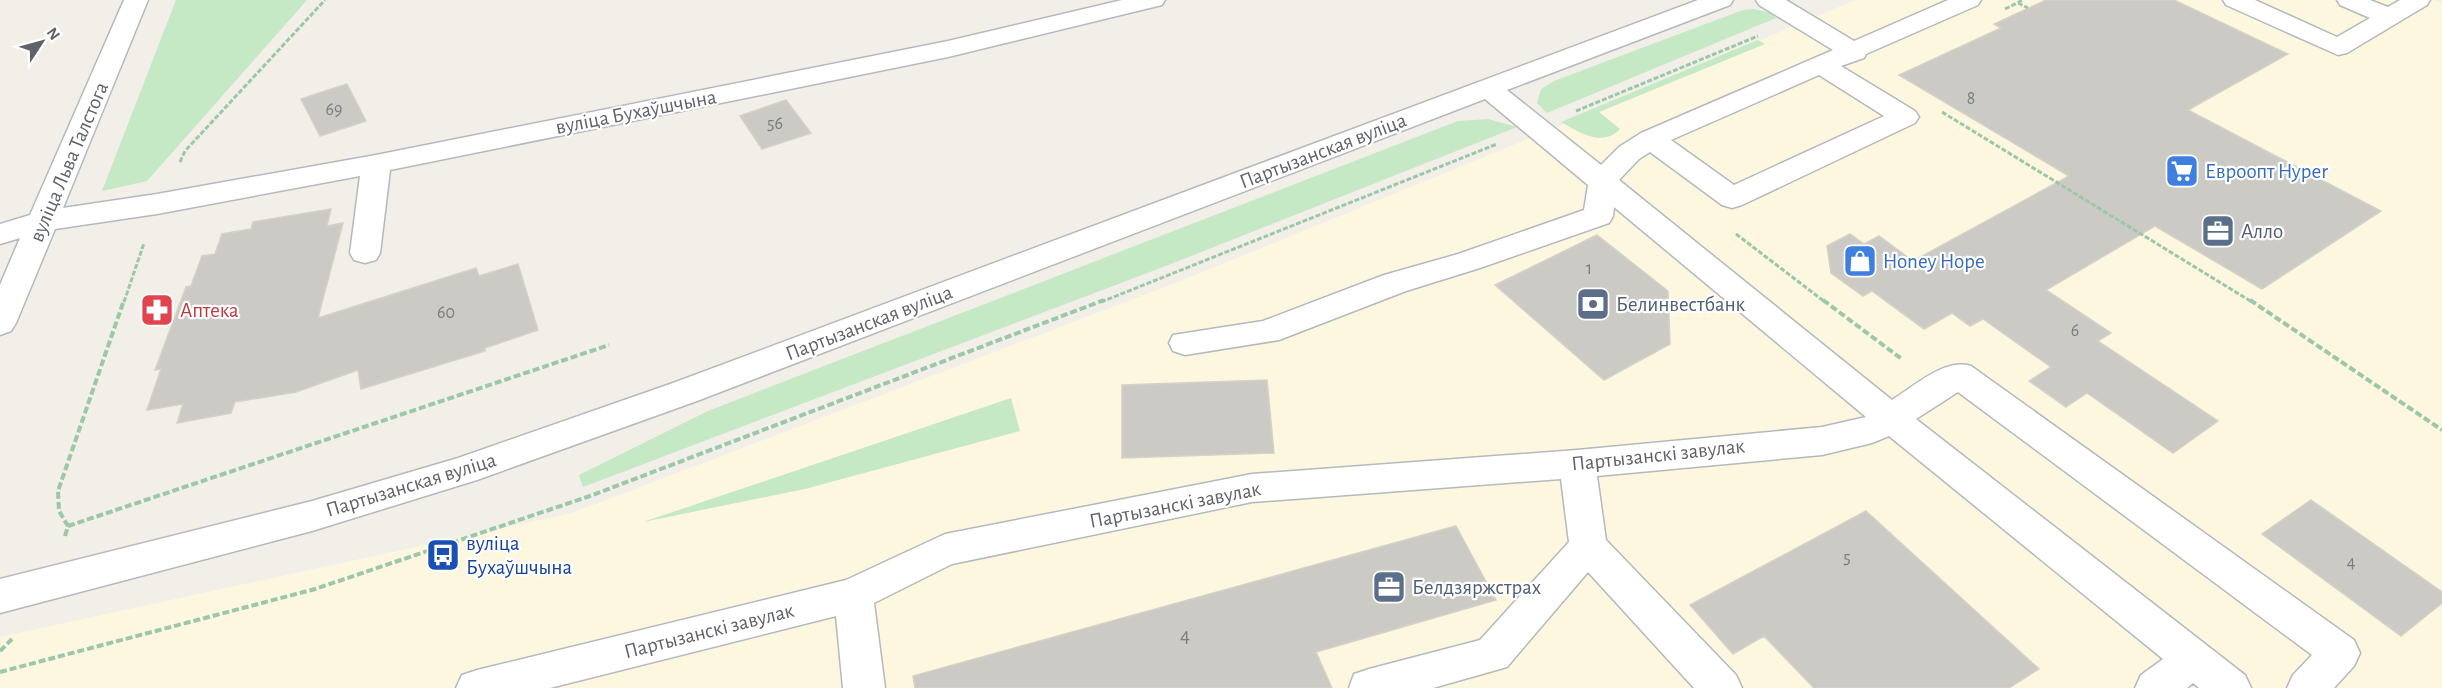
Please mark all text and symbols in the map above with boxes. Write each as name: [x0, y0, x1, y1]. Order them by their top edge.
north arrow: [12, 12, 72, 72]
text: N: [44, 25, 63, 43]
street label: вуліца Льва Талстога: [26, 79, 112, 245]
street label: вуліца Бухаўшчына: [554, 86, 719, 138]
house number: 8: [1967, 90, 1975, 108]
house number: 69: [326, 101, 342, 119]
street label: Партызанская вуліца: [1237, 109, 1410, 192]
house number: 56: [767, 115, 783, 133]
supermarket icon: Евроопт Hyper: [2164, 153, 2200, 189]
place label: Евроопт Hyper: [2205, 161, 2328, 182]
office icon: Алло: [2200, 213, 2236, 249]
place label: Алло: [2241, 221, 2283, 242]
shop icon: Honey Hope: [1842, 243, 1878, 279]
place label: Honey Hope: [1883, 251, 1985, 272]
house number: 1: [1586, 260, 1592, 278]
street label: Партызанская вуліца: [783, 281, 956, 364]
bank icon: Белинвестбанк: [1575, 286, 1611, 322]
pharmacy icon: Аптека: [139, 292, 175, 328]
place label: Белинвестбанк: [1616, 294, 1746, 315]
place label: Аптека: [180, 300, 239, 321]
house number: 60: [437, 304, 455, 322]
house number: 6: [2071, 322, 2079, 340]
street label: Партызанскі завулак: [1570, 435, 1746, 475]
street label: Партызанская вуліца: [323, 449, 499, 521]
street label: Партызанскі завулак: [1087, 478, 1263, 532]
place label: вуліца Бухаўшчына: [466, 533, 573, 578]
bus stop icon: вуліца Бухаўшчына: [425, 537, 461, 573]
house number: 5: [1843, 549, 1851, 567]
house number: 4: [2347, 554, 2356, 572]
office icon: Белдзяржстрах: [1371, 569, 1407, 605]
place label: Белдзяржстрах: [1412, 577, 1541, 598]
street label: Партызанскі завулак: [622, 600, 796, 662]
house number: 4: [1180, 625, 1190, 646]

